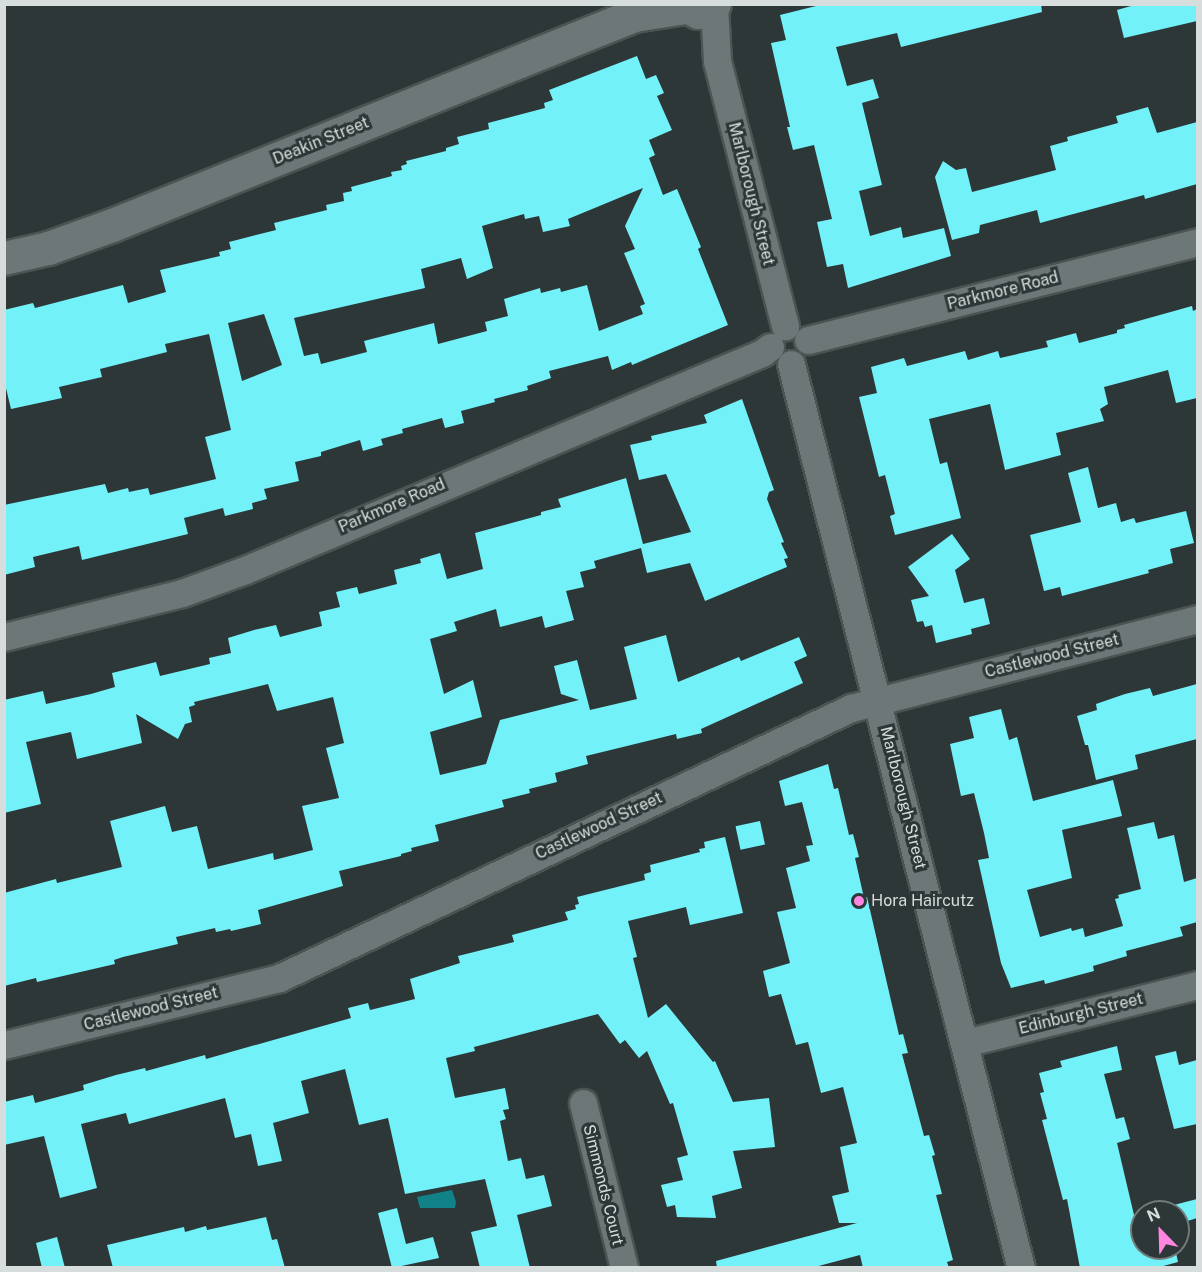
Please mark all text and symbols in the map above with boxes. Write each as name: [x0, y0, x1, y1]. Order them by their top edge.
street label: Deakin Street: [270, 113, 372, 169]
street label: Marlborough Street: [724, 120, 778, 268]
street label: Parkmore Road: [945, 268, 1061, 314]
street label: Parkmore Road: [336, 475, 448, 537]
street label: Castlewood Street: [983, 630, 1121, 682]
street label: Marlborough Street: [876, 724, 930, 872]
street label: Castlewood Street: [533, 788, 665, 864]
place label: Hora Haircutz: [871, 891, 974, 911]
marker: Hora Haircutz: [852, 894, 866, 908]
street label: Castlewood Street: [82, 983, 220, 1035]
street label: Edinburgh Street: [1017, 989, 1145, 1039]
street label: Simmonds Court: [579, 1123, 627, 1247]
north arrow: [1130, 1200, 1190, 1260]
text: N: [1144, 1204, 1163, 1226]

